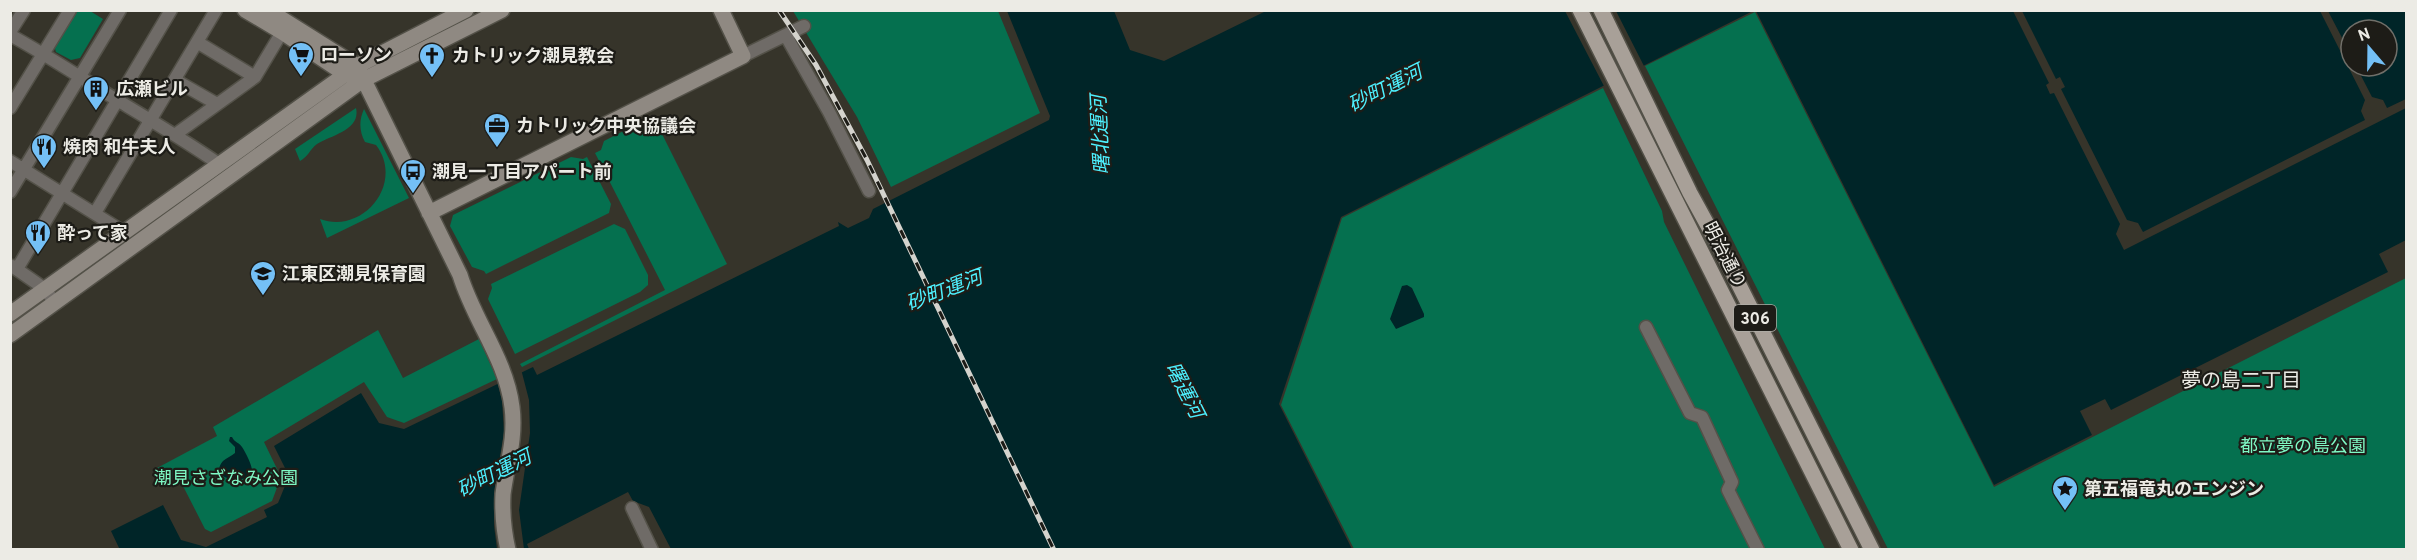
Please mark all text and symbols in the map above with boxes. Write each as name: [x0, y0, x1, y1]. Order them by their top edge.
north arrow: [2339, 18, 2399, 78]
text: N: [2356, 24, 2373, 47]
supermarket icon: ローソン: [286, 40, 316, 78]
church icon: カトリック潮見教会: [417, 41, 447, 79]
place label: ローソン: [320, 45, 392, 68]
place label: カトリック潮見教会: [452, 46, 614, 69]
water label: 砂町運河: [1344, 58, 1431, 120]
building icon: 広瀬ビル: [81, 74, 111, 112]
place label: 広瀬ビル: [116, 79, 188, 102]
water label: 曙北運河: [1087, 90, 1117, 176]
office icon: カトリック中央協議会: [482, 111, 512, 149]
place label: カトリック中央協議会: [516, 116, 696, 139]
restaurant icon: 焼肉 和牛夫人: [29, 132, 59, 170]
place label: 焼肉 和牛夫人: [63, 137, 176, 160]
bus stop icon: 潮見一丁目アパート前: [398, 157, 428, 195]
place label: 潮見一丁目アパート前: [432, 162, 612, 185]
restaurant icon: 酔って家: [23, 218, 53, 256]
street label: 明治通り: [1697, 218, 1750, 293]
place label: 酔って家: [57, 223, 128, 246]
school or university icon: 江東区潮見保育園: [248, 259, 278, 297]
place label: 江東区潮見保育園: [282, 264, 426, 287]
water label: 砂町運河: [903, 264, 990, 318]
road number: 306: [1734, 305, 1776, 331]
water label: 曙運河: [1158, 358, 1210, 427]
district label: 夢の島二丁目: [2181, 369, 2301, 395]
park label: 都立夢の島公園: [2240, 436, 2366, 459]
water label: 砂町運河: [453, 443, 540, 505]
park label: 潮見さざなみ公園: [154, 468, 298, 491]
place icon: 第五福竜丸のエンジン: [2050, 474, 2080, 512]
place label: 第五福竜丸のエンジン: [2084, 479, 2264, 502]

